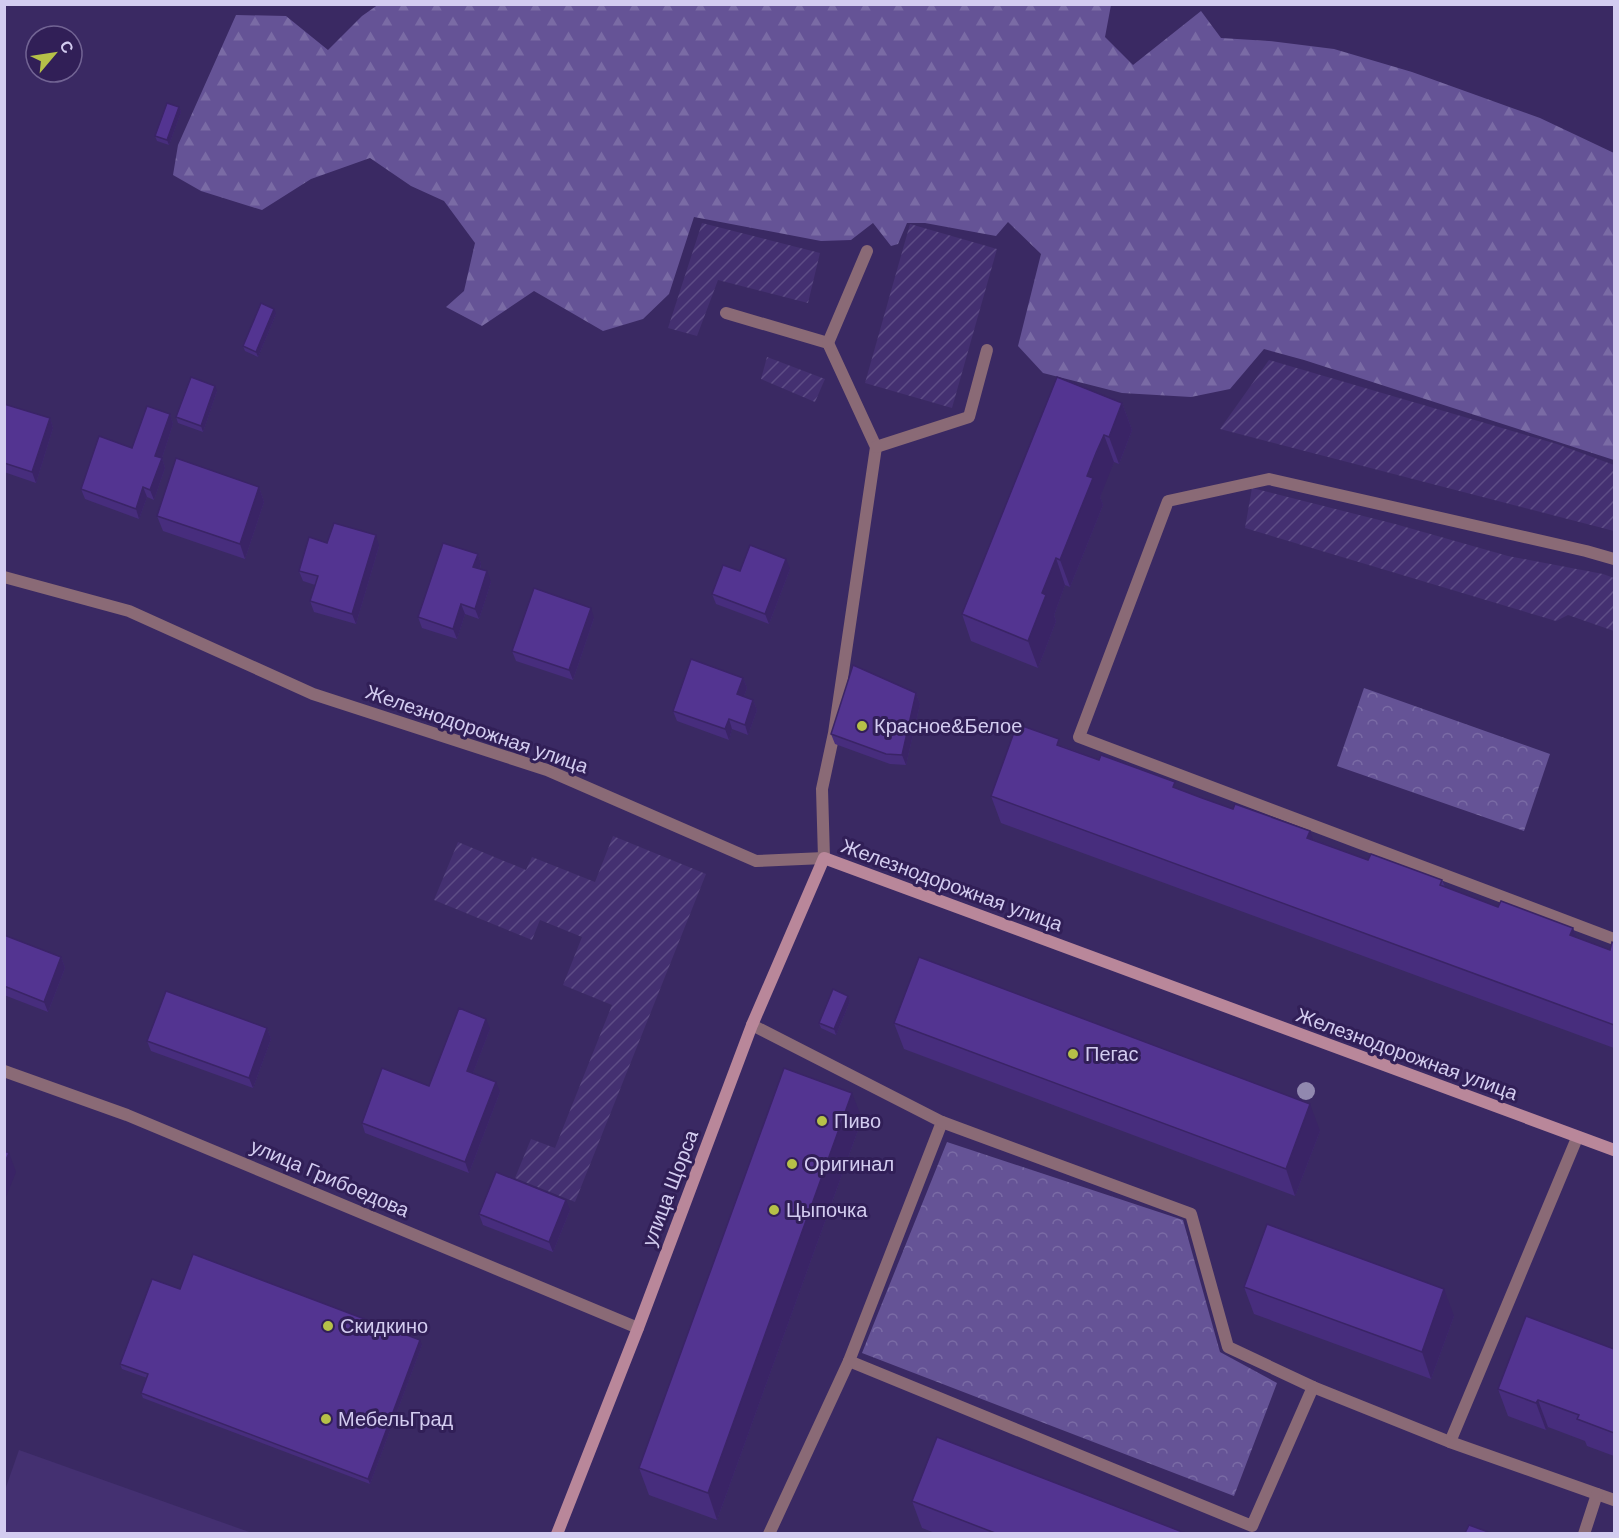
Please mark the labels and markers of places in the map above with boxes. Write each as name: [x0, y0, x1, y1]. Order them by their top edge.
place label: Красное&Белое: [874, 715, 1022, 737]
marker: Красное&Белое: [855, 719, 869, 733]
place label: Пегас: [1085, 1043, 1138, 1065]
marker: Пегас: [1066, 1047, 1080, 1061]
place label: Пиво: [834, 1110, 881, 1132]
marker: Пиво: [815, 1114, 829, 1128]
place label: Оригинал: [804, 1153, 894, 1175]
marker: Оригинал: [785, 1157, 799, 1171]
place label: Цыпочка: [786, 1199, 868, 1221]
marker: Цыпочка: [767, 1203, 781, 1217]
place label: Скидкино: [340, 1315, 428, 1337]
marker: Скидкино: [321, 1319, 335, 1333]
place label: МебельГрад: [338, 1408, 454, 1430]
marker: МебельГрад: [319, 1412, 333, 1426]

